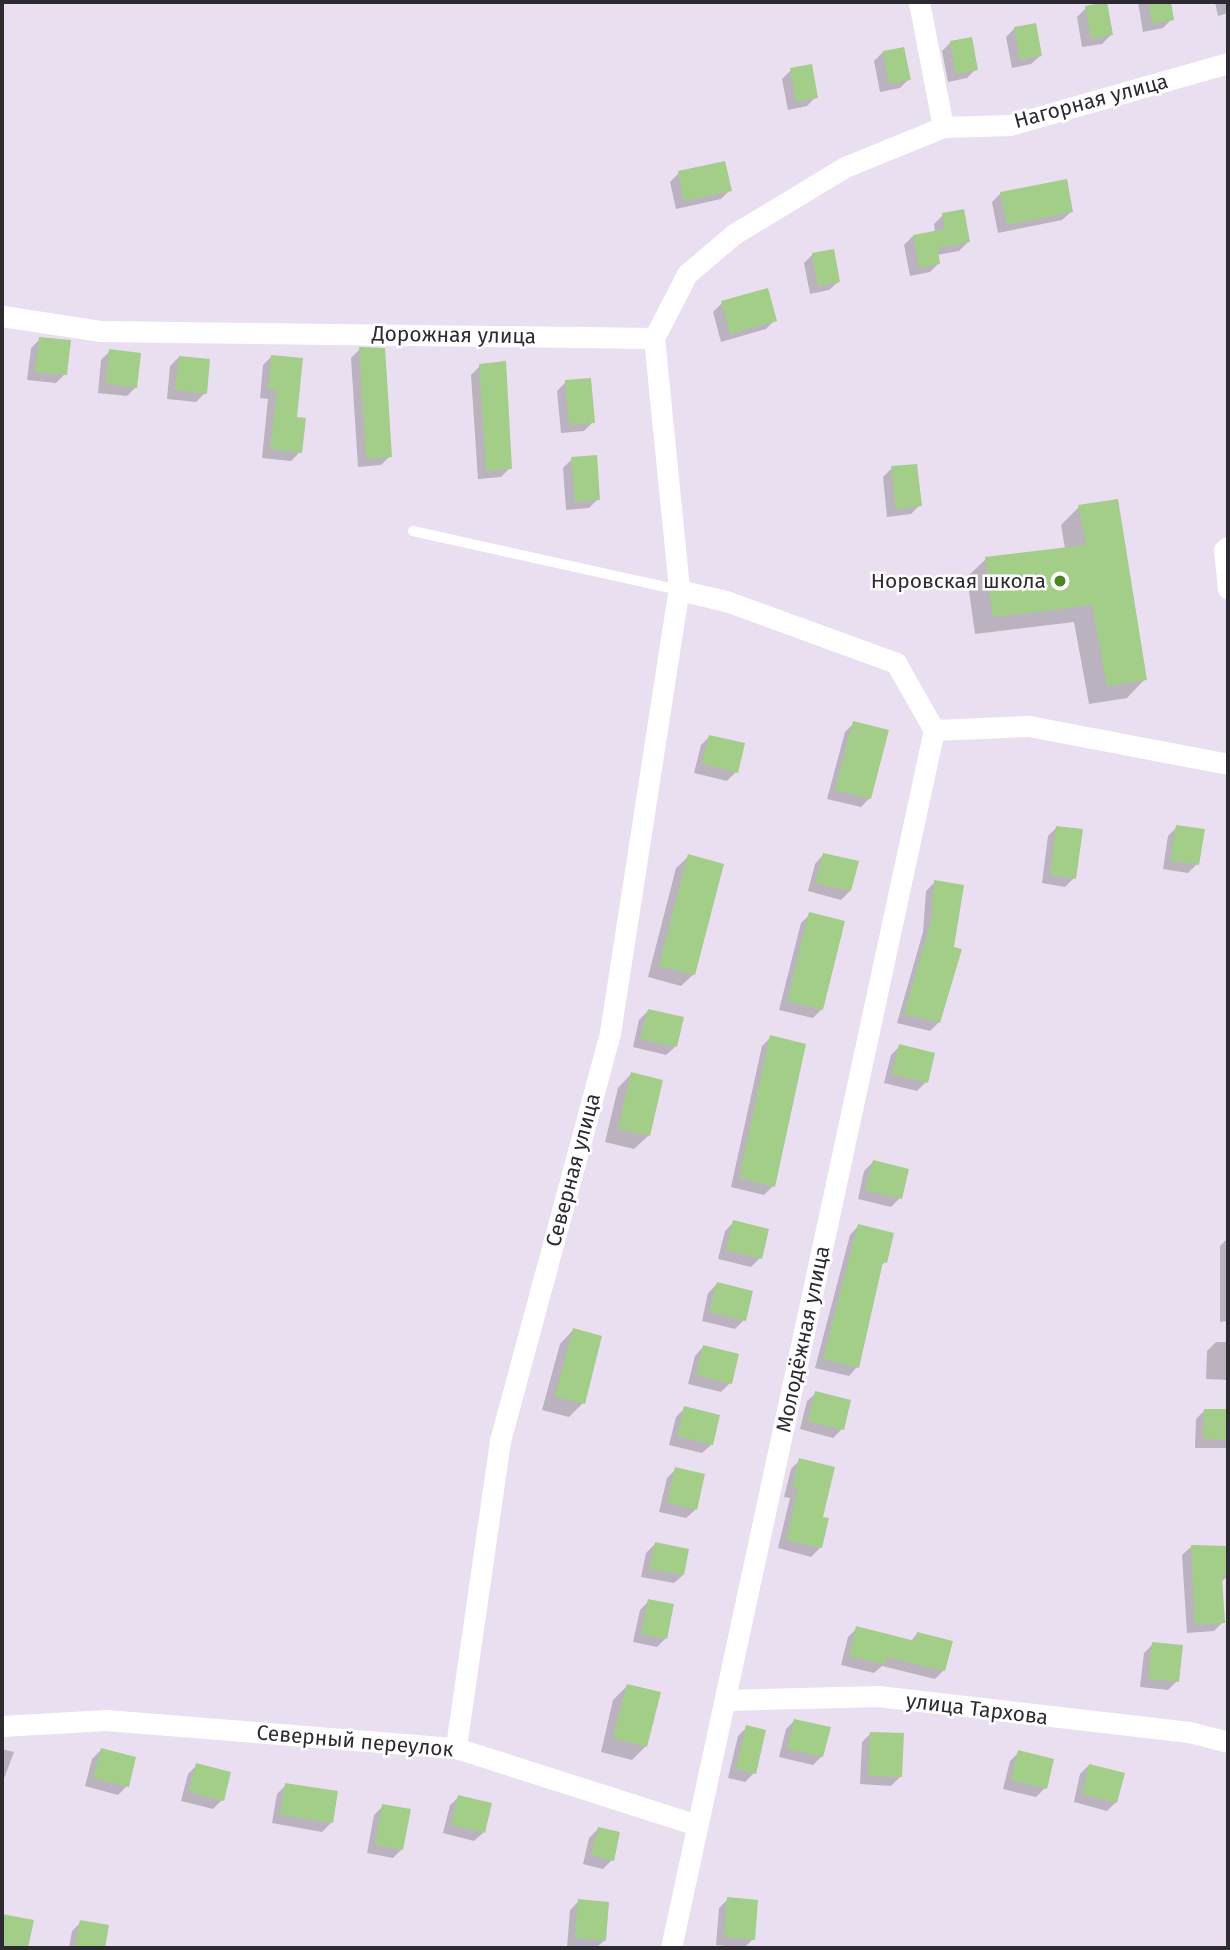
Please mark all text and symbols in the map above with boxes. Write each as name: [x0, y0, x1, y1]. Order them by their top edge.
street label: Нагорная улица: [1011, 68, 1171, 134]
street label: Дорожная улица: [372, 321, 536, 349]
place label: Норовская школа: [871, 568, 1046, 594]
marker: Норовская школа: [1052, 573, 1068, 589]
street label: Северная улица: [540, 1090, 606, 1250]
street label: Молодёжная улица: [771, 1243, 835, 1435]
street label: улица Тархова: [905, 1688, 1049, 1730]
street label: Северный переулок: [256, 1720, 454, 1762]

